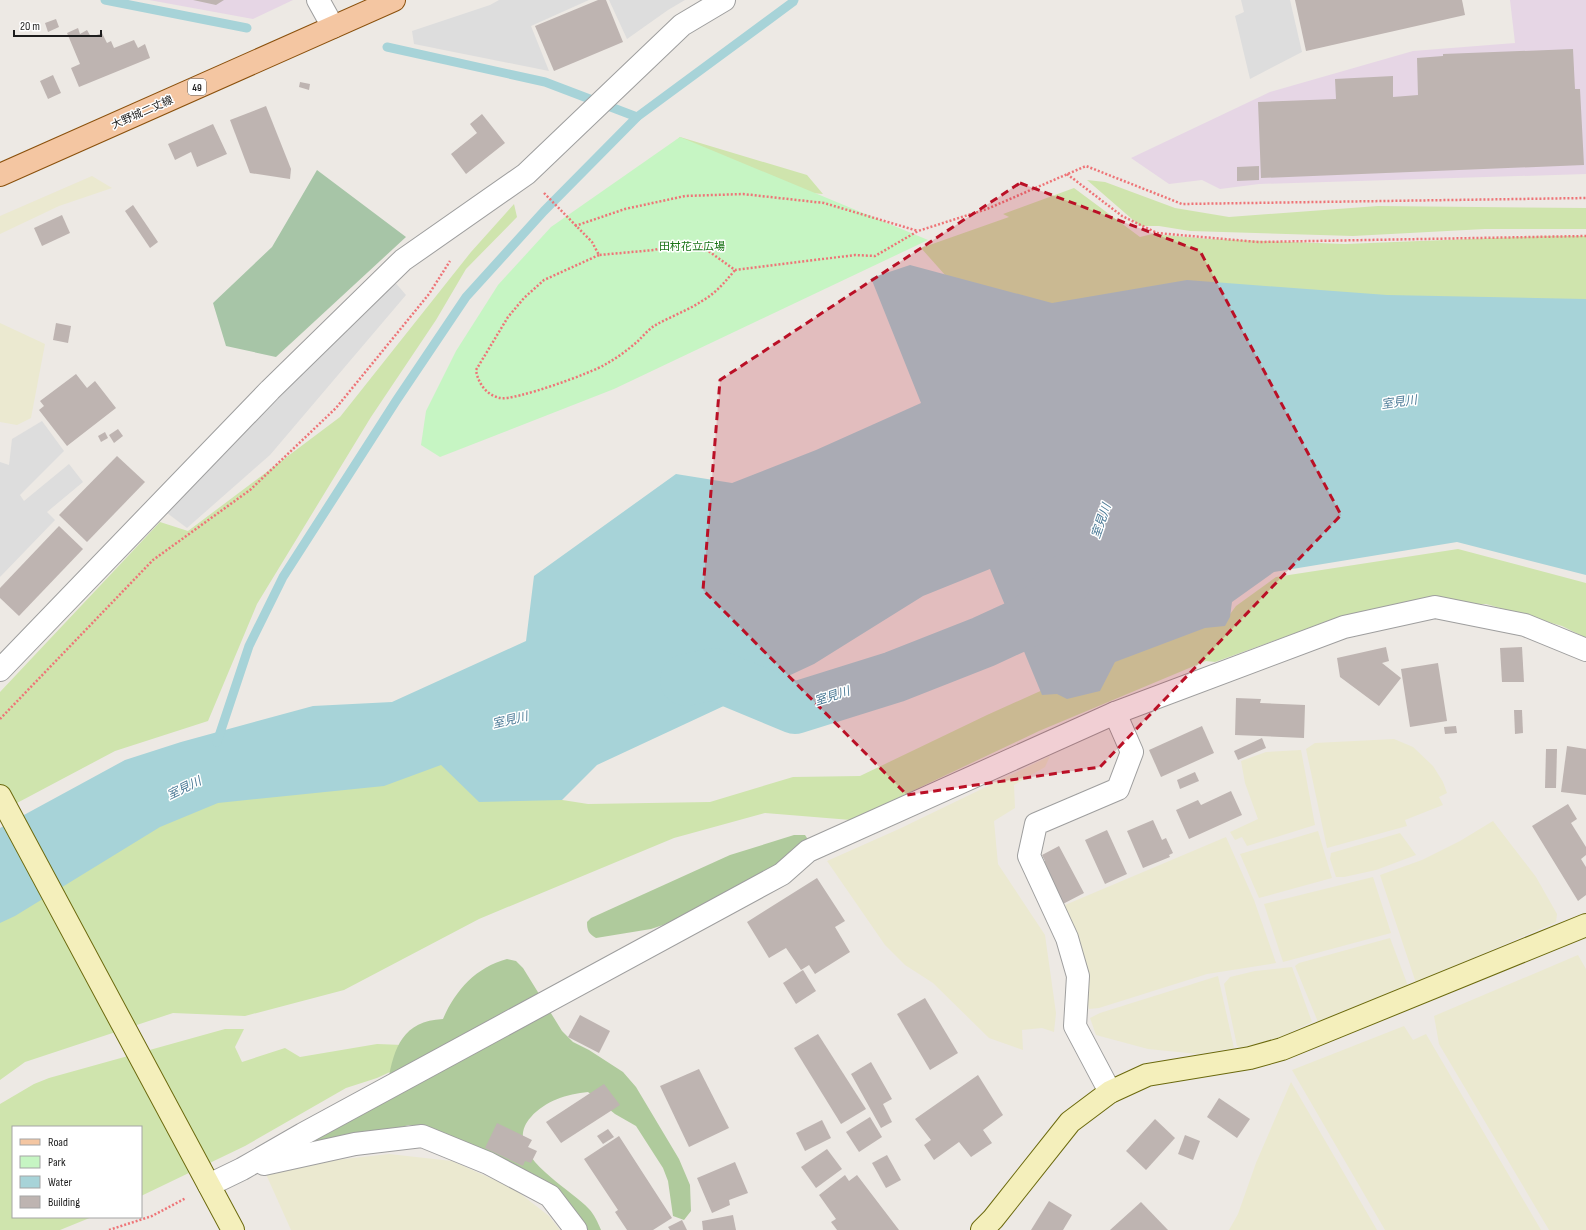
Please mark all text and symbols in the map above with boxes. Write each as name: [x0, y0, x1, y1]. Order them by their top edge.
scale bar: [14, 12, 101, 38]
text: 20 m: [20, 19, 40, 34]
road number: 49: [188, 79, 206, 95]
street label: 大野城二丈線: [109, 93, 175, 132]
park label: 田村花立広場: [659, 240, 725, 253]
water label: 室見川: [1380, 392, 1420, 412]
water label: 室見川: [1089, 500, 1115, 541]
water label: 室見川: [813, 683, 853, 709]
water label: 室見川: [491, 709, 531, 732]
water label: 室見川: [165, 773, 205, 803]
legend: [12, 1126, 142, 1218]
text: Road: [48, 1135, 68, 1150]
text: Park: [48, 1155, 66, 1170]
text: Water: [48, 1175, 72, 1190]
text: Building: [48, 1195, 80, 1210]

